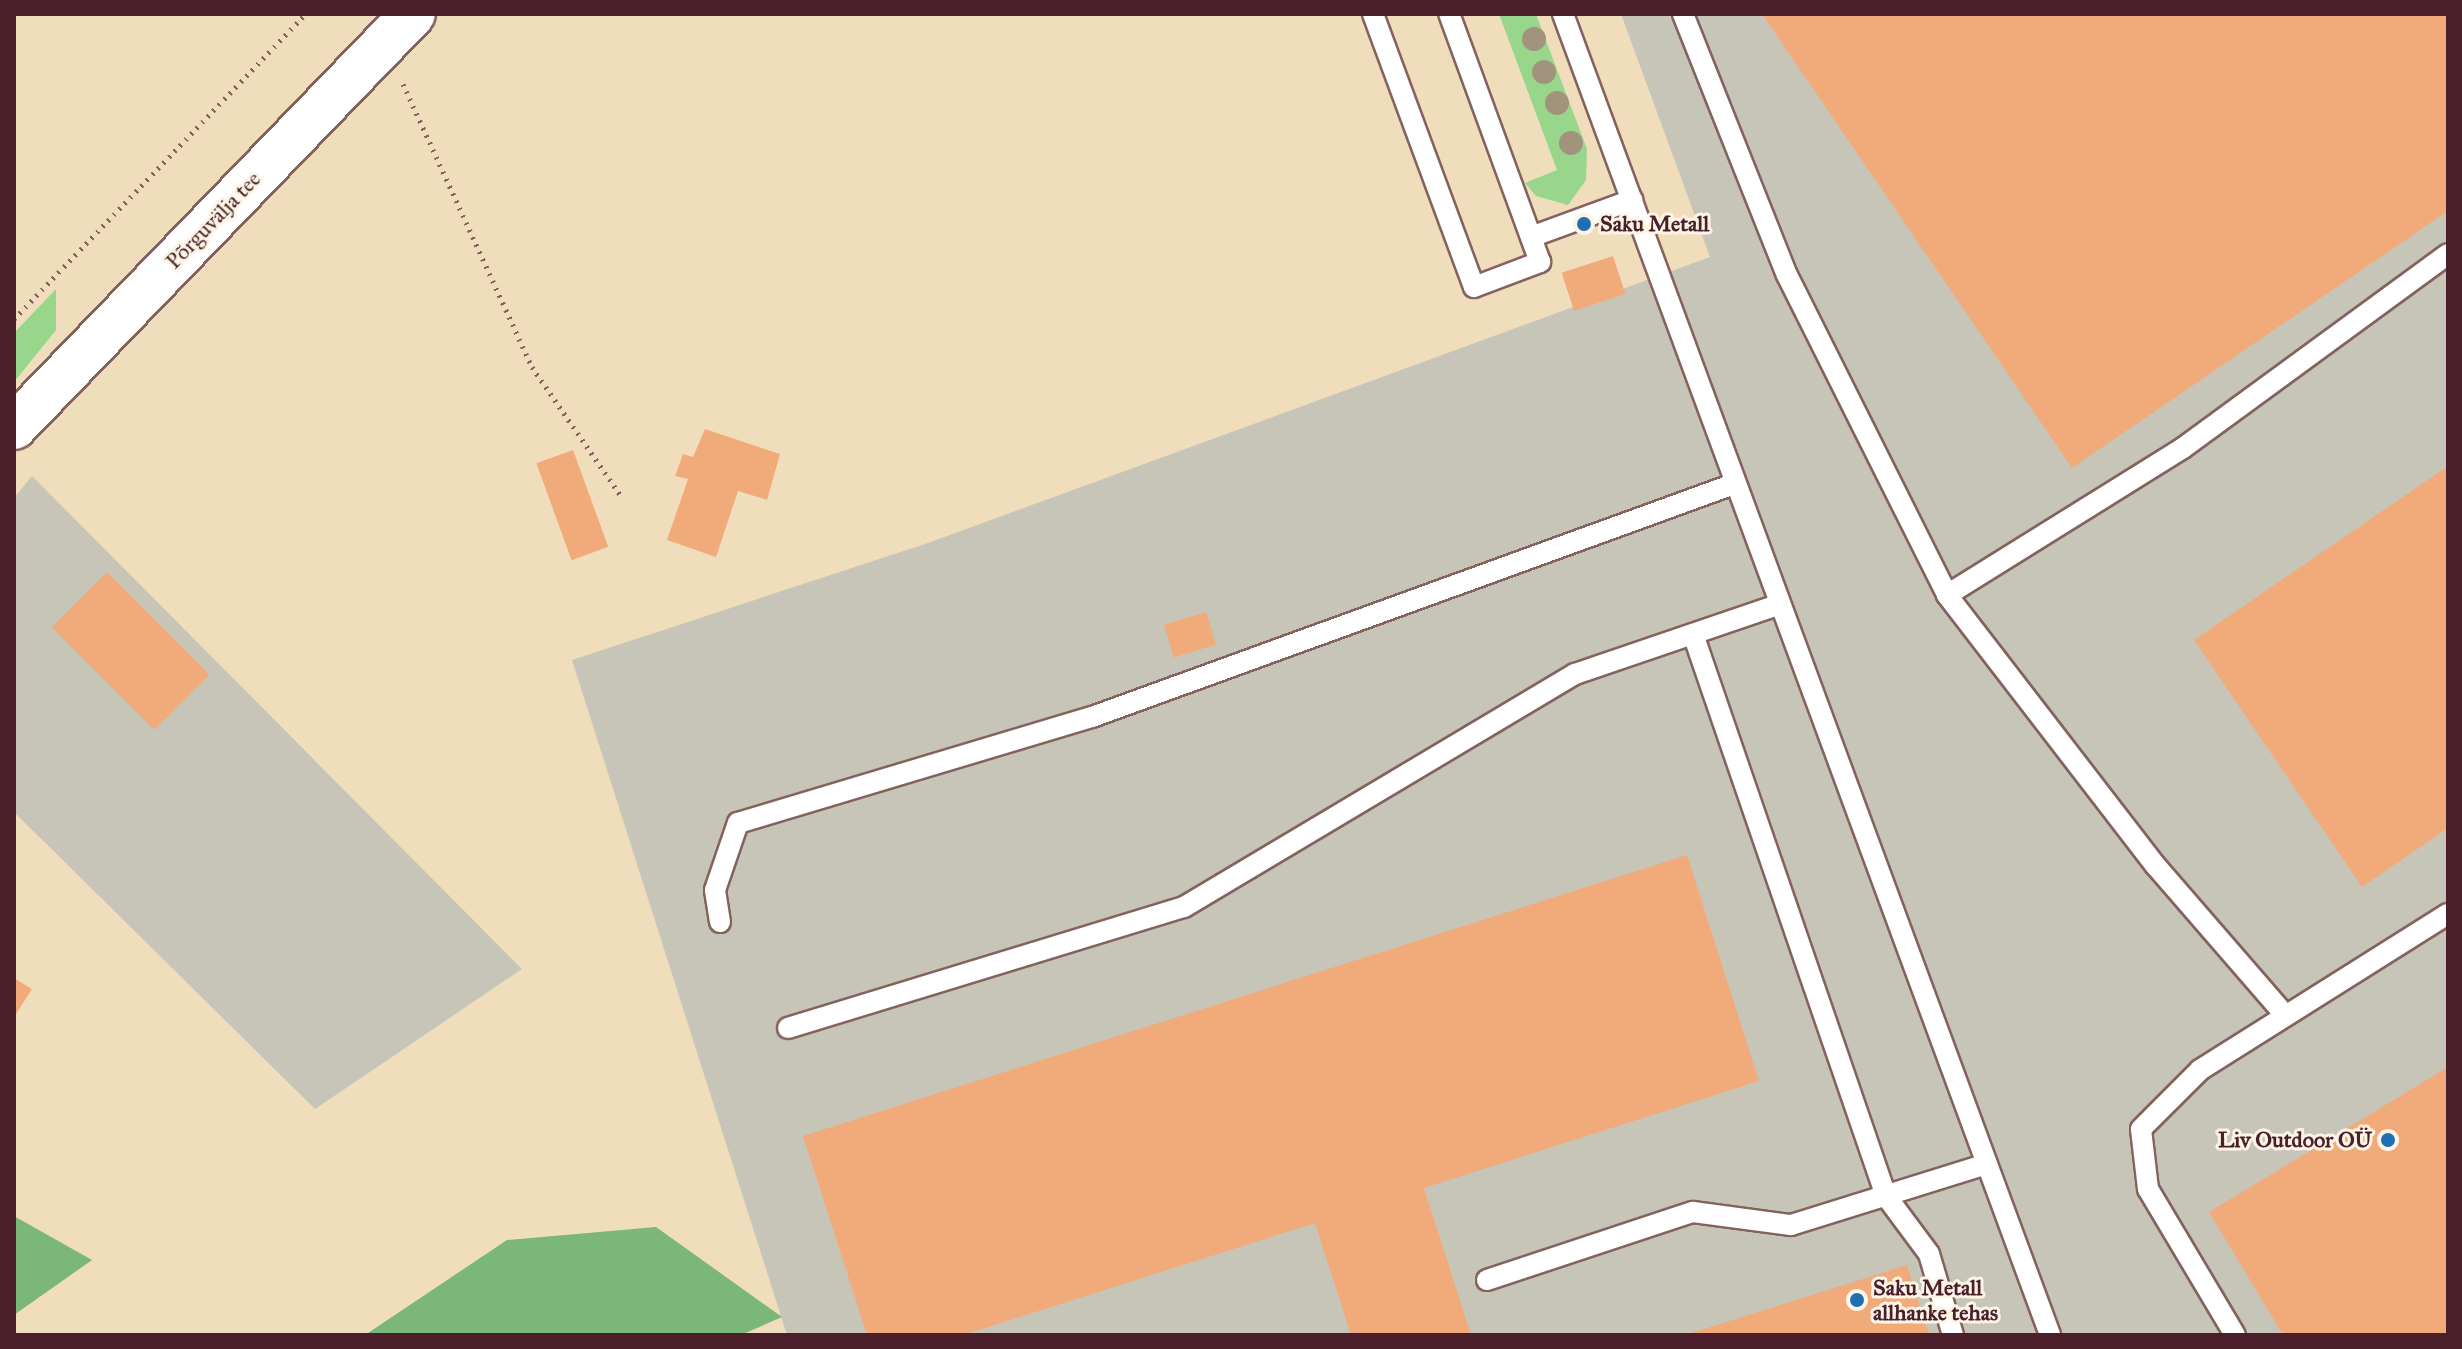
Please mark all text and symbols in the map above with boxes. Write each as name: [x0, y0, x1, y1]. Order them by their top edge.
street label: Põrguvälja tee: [160, 166, 266, 274]
place label: Saku Metall: [1600, 211, 1709, 237]
marker: Saku Metall: [1575, 215, 1593, 233]
place label: Liv Outdoor OÜ: [2218, 1127, 2372, 1153]
marker: Liv Outdoor OÜ: [2379, 1131, 2397, 1149]
place label: Saku Metall allhanke tehas: [1873, 1274, 1998, 1326]
marker: Saku Metall allhanke tehas: [1848, 1291, 1866, 1309]

